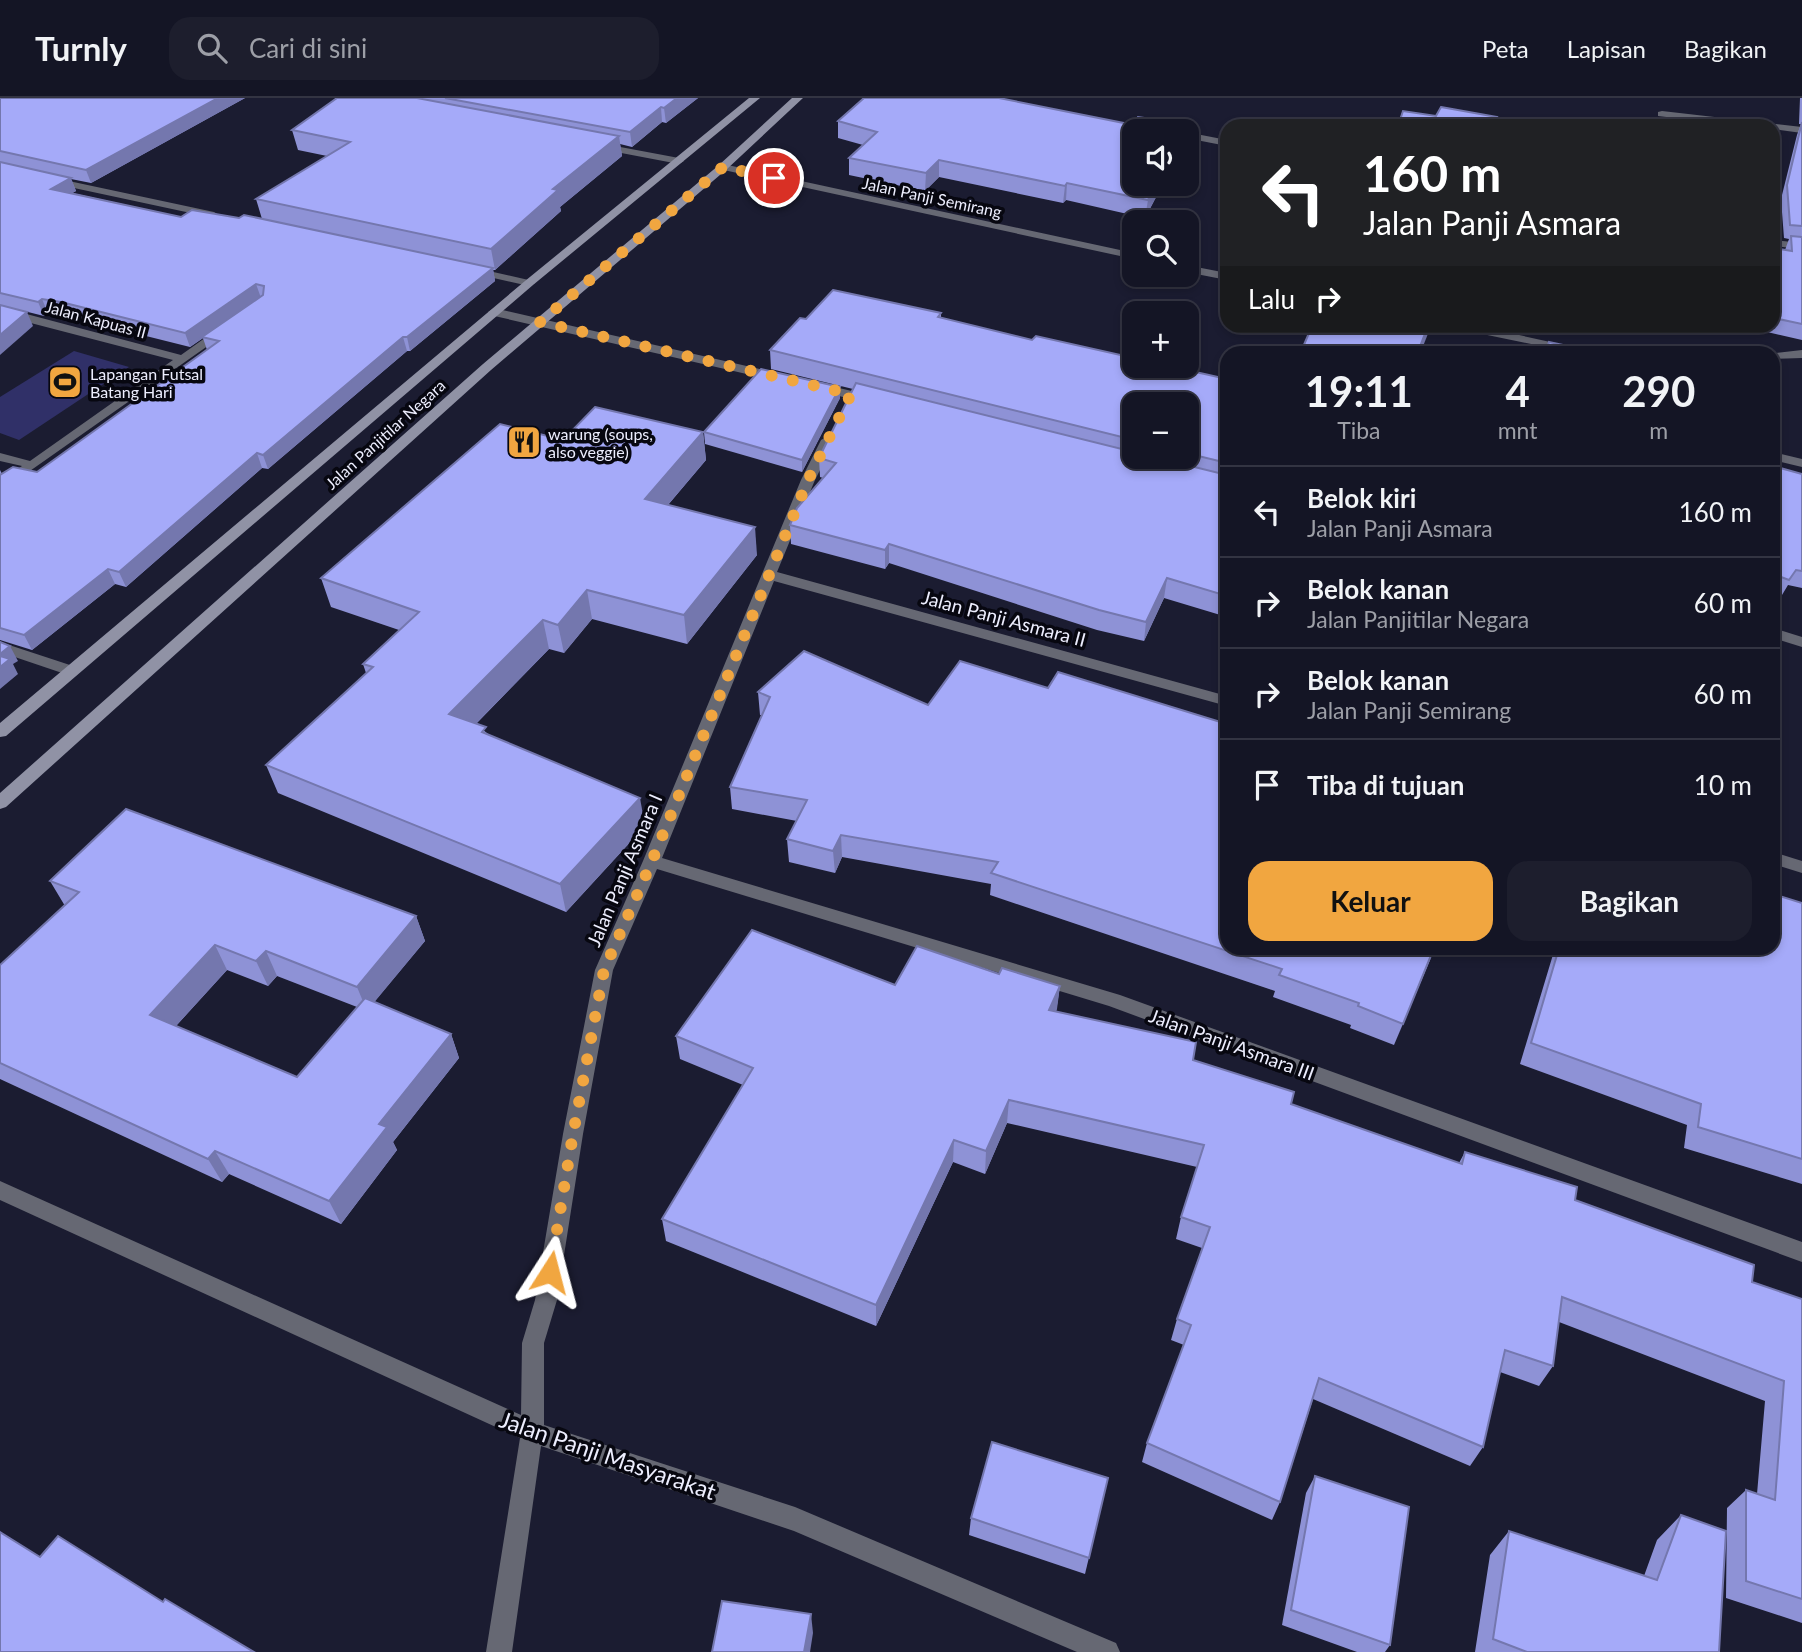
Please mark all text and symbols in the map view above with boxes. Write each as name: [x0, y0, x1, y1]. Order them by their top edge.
search box: [169, 17, 659, 80]
text: Turnly: [35, 28, 127, 68]
icon: search: [193, 29, 231, 67]
text: Cari di sini: [249, 32, 367, 64]
text: Peta: [1482, 34, 1529, 63]
text: Lapisan: [1567, 34, 1646, 63]
text: Bagikan: [1684, 34, 1767, 63]
map controls: [1122, 119, 1199, 469]
button: sound: [1122, 119, 1199, 196]
text: 160 m: [1363, 144, 1501, 202]
icon: left: [1248, 147, 1339, 238]
pin: [744, 148, 804, 208]
icon: arrive: [755, 159, 793, 197]
street label: Jalan Panji Semirang: [861, 173, 1003, 221]
text: Jalan Panji Asmara: [1363, 203, 1621, 242]
button: search: [1122, 210, 1199, 287]
icon: right: [1309, 280, 1347, 318]
text: Lalu: [1248, 283, 1295, 315]
street label: Jalan Kapuas II: [44, 296, 148, 342]
button: +: [1122, 301, 1199, 378]
sports icon: Lapangan Futsal Batang Hari: [46, 363, 84, 401]
place label: Lapangan Futsal Batang Hari: [90, 364, 203, 401]
text: 19:11: [1305, 366, 1413, 416]
text: 4: [1505, 366, 1530, 416]
text: 290: [1622, 366, 1695, 416]
street label: Jalan Panjitilar Negara: [321, 375, 449, 493]
button: −: [1122, 392, 1199, 469]
text: Tiba: [1337, 416, 1380, 444]
text: mnt: [1498, 416, 1537, 444]
text: m: [1649, 416, 1668, 444]
restaurant icon: warung (soups, also veggie): [505, 423, 543, 461]
place label: warung (soups, also veggie): [548, 424, 653, 461]
text: Belok kiri: [1307, 482, 1416, 514]
icon: left: [1248, 493, 1286, 531]
text: 160 m: [1679, 496, 1752, 528]
text: Jalan Panji Asmara: [1307, 514, 1493, 542]
text: Belok kanan: [1307, 573, 1449, 605]
icon: right: [1248, 584, 1286, 622]
street label: Jalan Panji Asmara II: [919, 585, 1089, 651]
text: 60 m: [1694, 587, 1752, 619]
text: Jalan Panjitilar Negara: [1307, 605, 1529, 633]
text: Belok kanan: [1307, 664, 1449, 696]
icon: right: [1248, 675, 1286, 713]
text: 60 m: [1694, 678, 1752, 710]
text: Jalan Panji Semirang: [1307, 696, 1511, 724]
icon: arrive: [1248, 766, 1286, 804]
text: Tiba di tujuan: [1307, 769, 1465, 801]
text: 10 m: [1694, 769, 1752, 801]
street label: Jalan Panji Asmara I: [581, 790, 667, 950]
button: Keluar: [1248, 861, 1493, 941]
button: Bagikan: [1507, 861, 1752, 941]
street label: Jalan Panji Asmara III: [1146, 1003, 1318, 1085]
position arrow: [513, 1235, 587, 1309]
street label: Jalan Panji Masyarakat: [496, 1405, 721, 1505]

